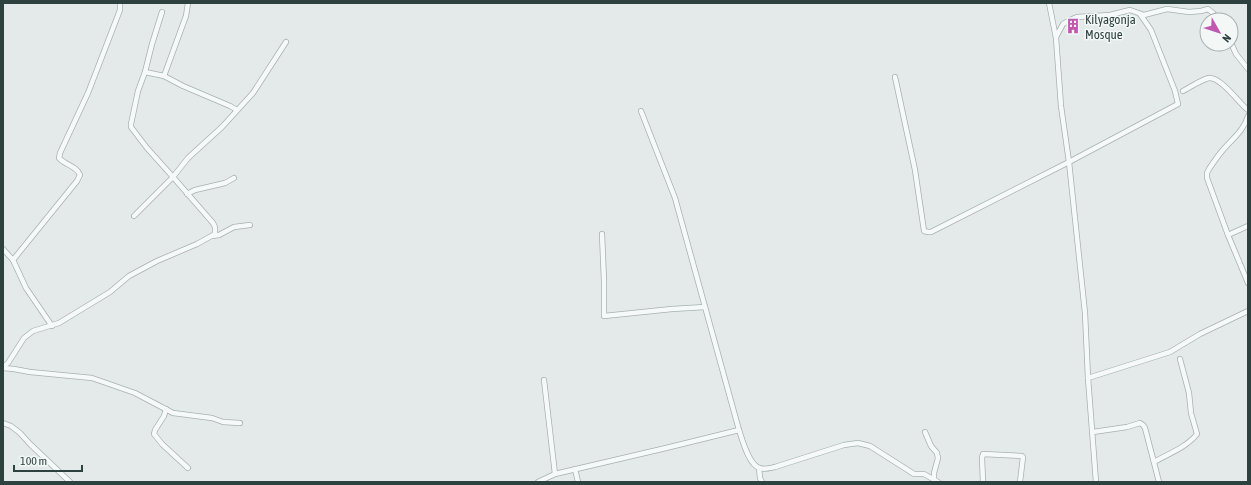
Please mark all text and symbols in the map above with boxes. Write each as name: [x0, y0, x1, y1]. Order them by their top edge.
place label: Kilyagonja Mosque: [1085, 12, 1136, 42]
north arrow: [1199, 12, 1239, 52]
building icon: Kilyagonja Mosque: [1064, 17, 1082, 35]
text: N: [1220, 32, 1233, 45]
scale bar: [14, 447, 82, 473]
text: 100 m: [20, 454, 47, 468]

